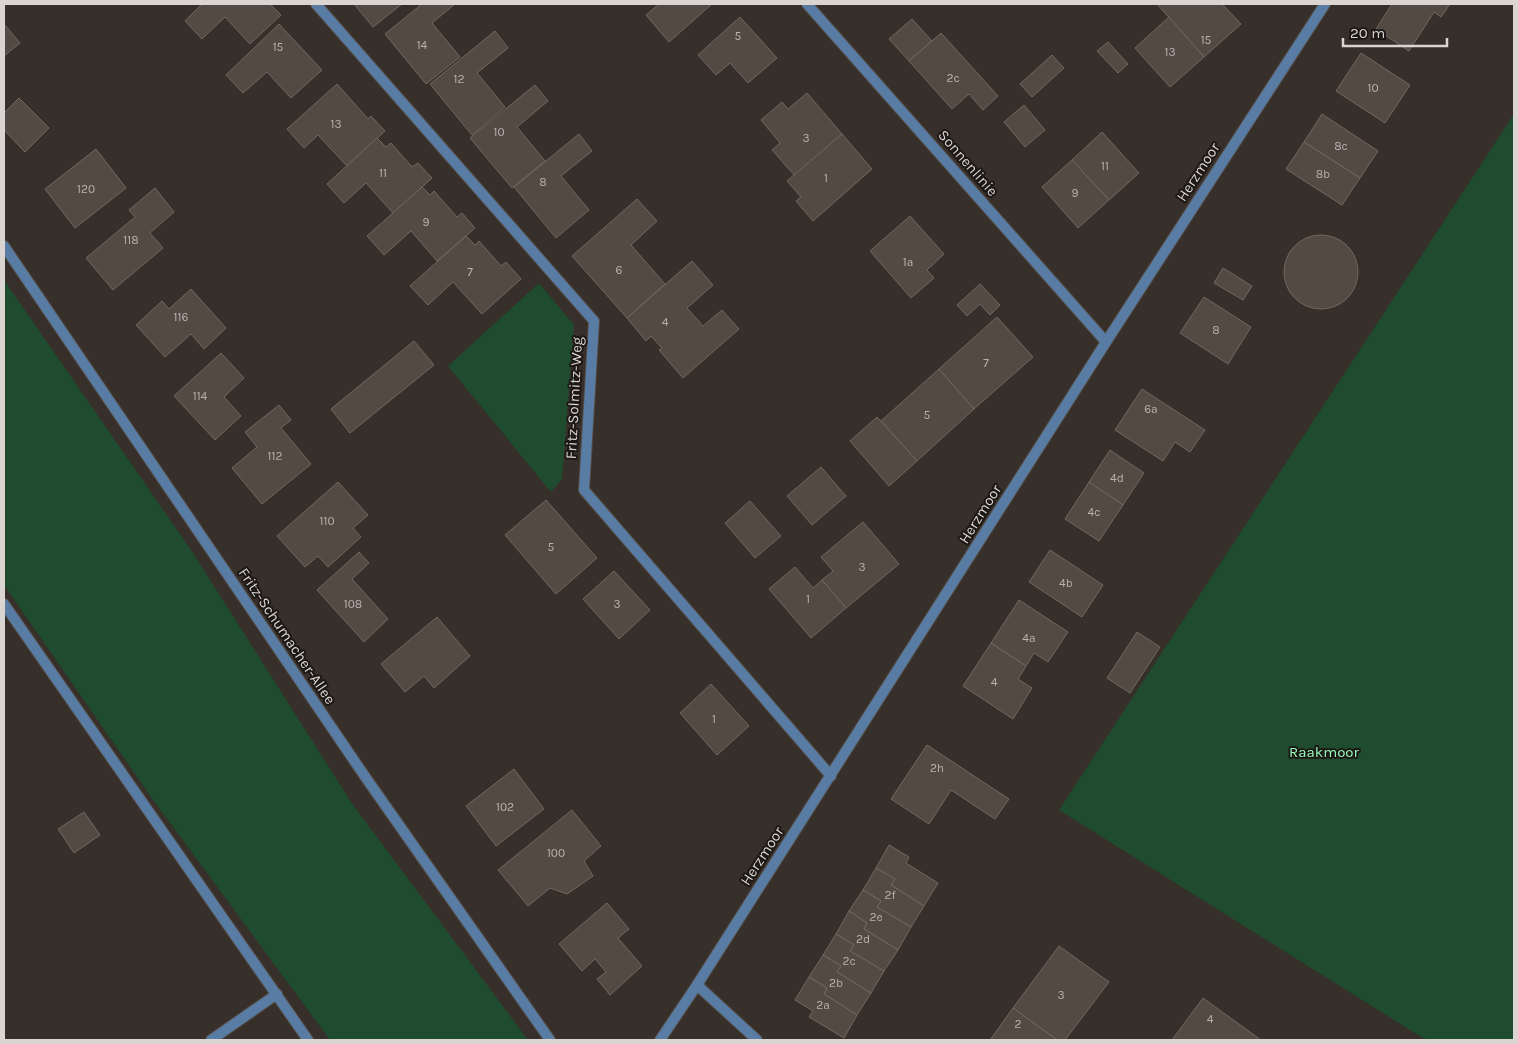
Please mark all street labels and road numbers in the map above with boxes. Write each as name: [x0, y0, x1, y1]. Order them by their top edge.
street label: Sonnenlinie: [934, 126, 1002, 200]
street label: Herzmoor: [1172, 139, 1224, 205]
street label: Fritz-Solmitz-Weg: [562, 336, 586, 460]
street label: Herzmoor: [955, 481, 1005, 547]
street label: Fritz-Schumacher-Allee: [235, 564, 339, 708]
street label: Herzmoor: [736, 823, 788, 889]

